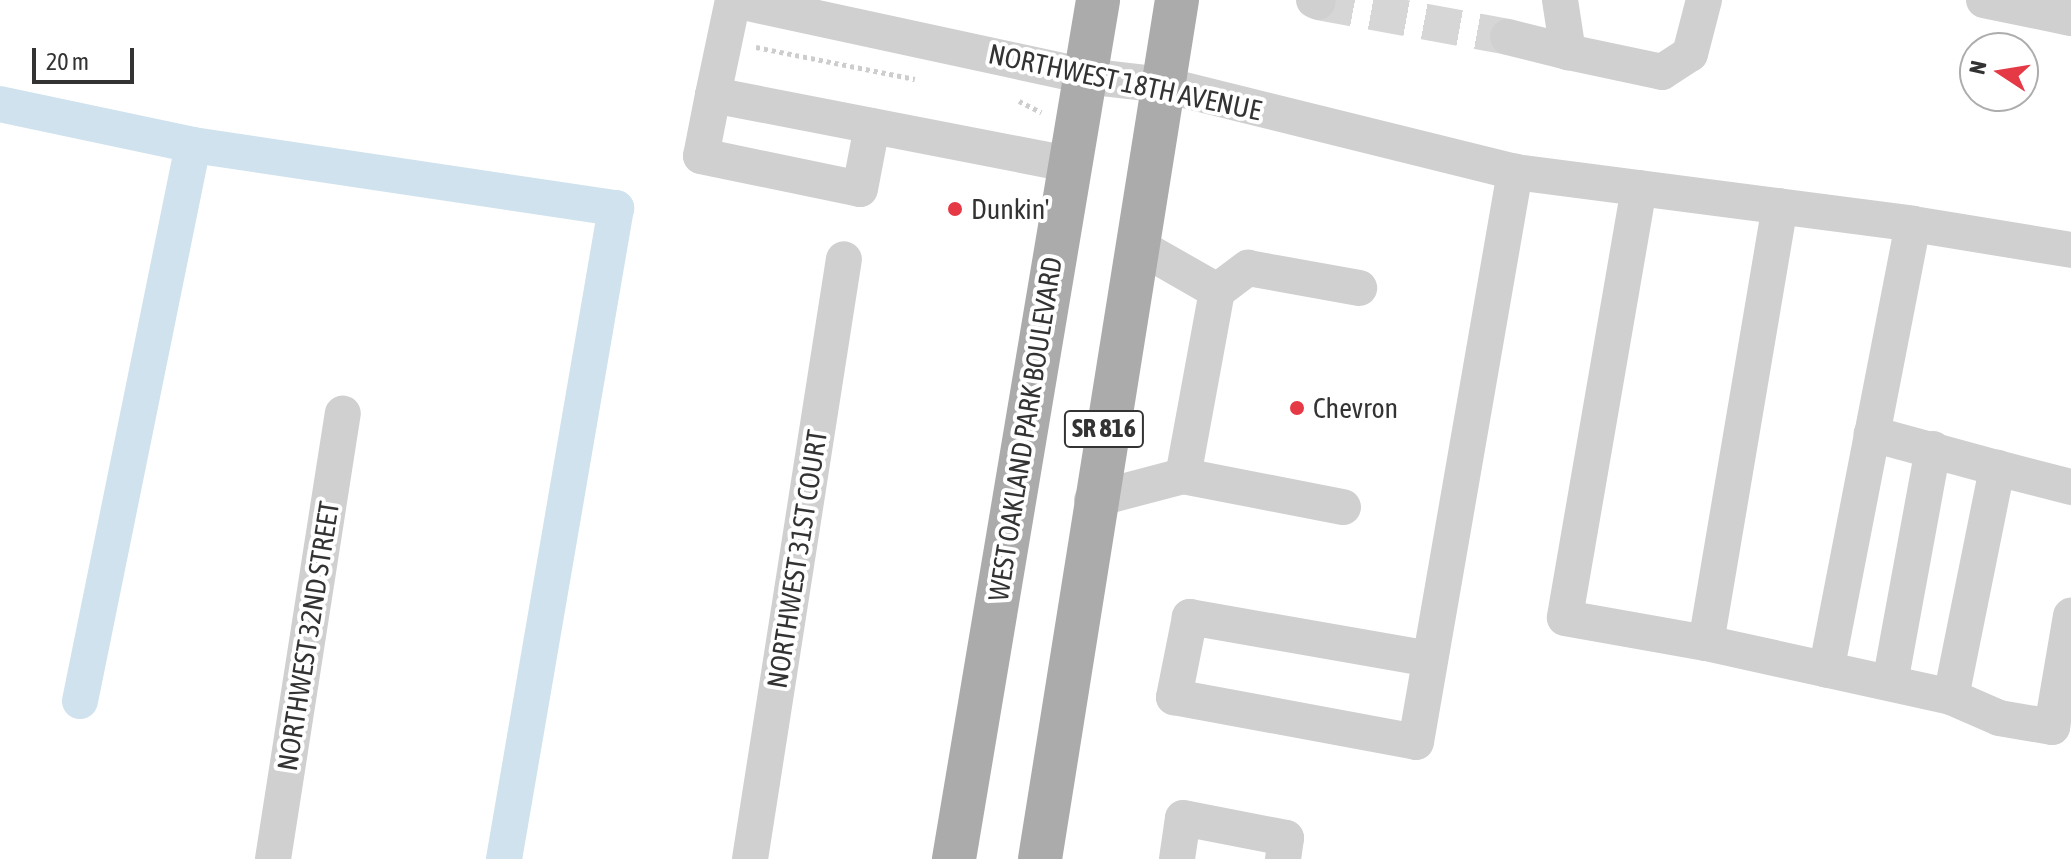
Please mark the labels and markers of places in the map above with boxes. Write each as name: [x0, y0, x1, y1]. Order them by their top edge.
place label: Dunkin': [971, 192, 1049, 226]
marker: Dunkin': [946, 200, 964, 218]
place label: Chevron: [1313, 391, 1398, 425]
marker: Chevron: [1288, 399, 1306, 417]

